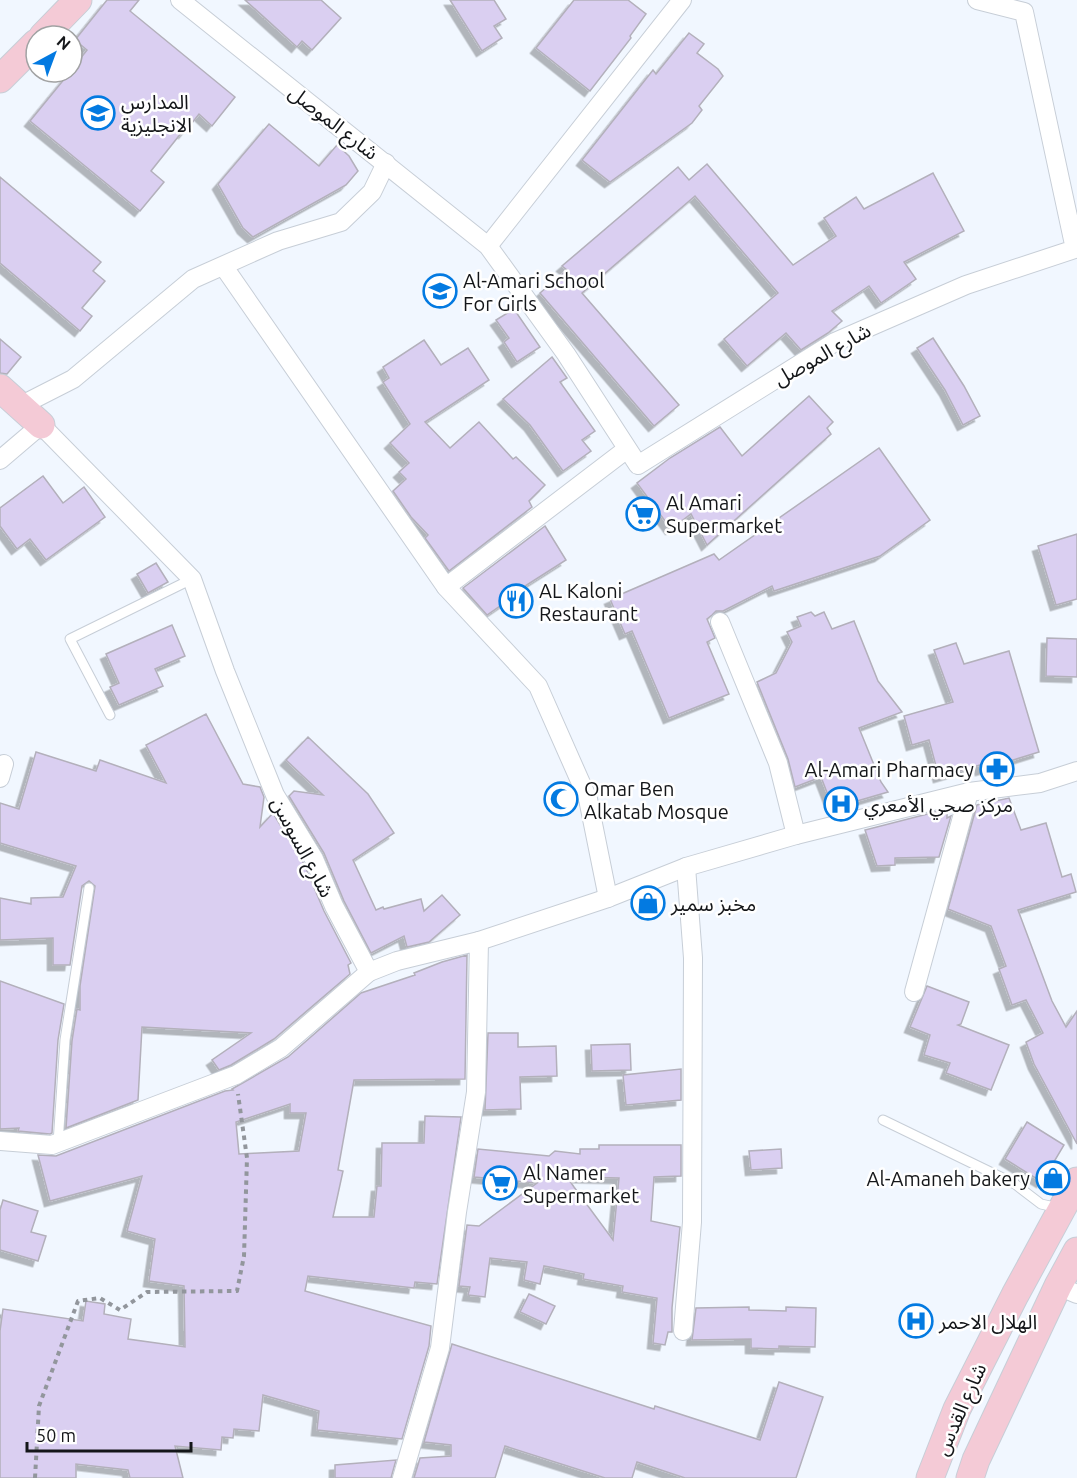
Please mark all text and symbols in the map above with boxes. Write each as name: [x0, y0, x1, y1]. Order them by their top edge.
north arrow: [24, 24, 84, 84]
text: N: [53, 32, 74, 53]
street label: شارع الموصل: [282, 80, 383, 167]
place label: المدارس الانجليزية: [121, 90, 192, 137]
school or university icon: المدارس الانجليزية: [80, 95, 116, 131]
place label: Al-Amari School For Girls: [463, 269, 604, 315]
school or university icon: Al-Amari School For Girls: [422, 273, 458, 309]
street label: شارع الموصل: [770, 318, 876, 394]
place label: Al Amari Supermarket: [666, 491, 782, 537]
supermarket icon: Al Amari Supermarket: [625, 496, 661, 532]
place label: AL Kaloni Restaurant: [539, 579, 638, 625]
restaurant icon: AL Kaloni Restaurant: [498, 583, 534, 619]
pharmacy icon: Al-Amari Pharmacy: [979, 751, 1015, 787]
place label: Al-Amari Pharmacy: [804, 758, 974, 781]
place label: Omar Ben Alkatab Mosque: [584, 777, 729, 823]
mosque icon: Omar Ben Alkatab Mosque: [543, 781, 579, 817]
hospital icon: مركز صحي الأمعري: [823, 786, 859, 822]
street label: شارع السوسن: [263, 793, 339, 903]
place label: مركز صحي الأمعري: [864, 793, 1013, 820]
shop icon: مخبز سمير: [630, 885, 666, 921]
place label: مخبز سمير: [670, 892, 756, 916]
shop icon: Al-Amaneh bakery: [1035, 1160, 1071, 1196]
place label: Al Namer Supermarket: [523, 1161, 639, 1207]
supermarket icon: Al Namer Supermarket: [482, 1165, 518, 1201]
place label: Al-Amaneh bakery: [867, 1167, 1030, 1190]
hospital icon: الهلال الاحمر: [898, 1303, 934, 1339]
place label: الهلال الاحمر: [938, 1310, 1037, 1334]
street label: شارع القدس: [930, 1359, 994, 1460]
scale bar: [27, 1415, 190, 1453]
text: 50 m: [36, 1425, 76, 1445]

